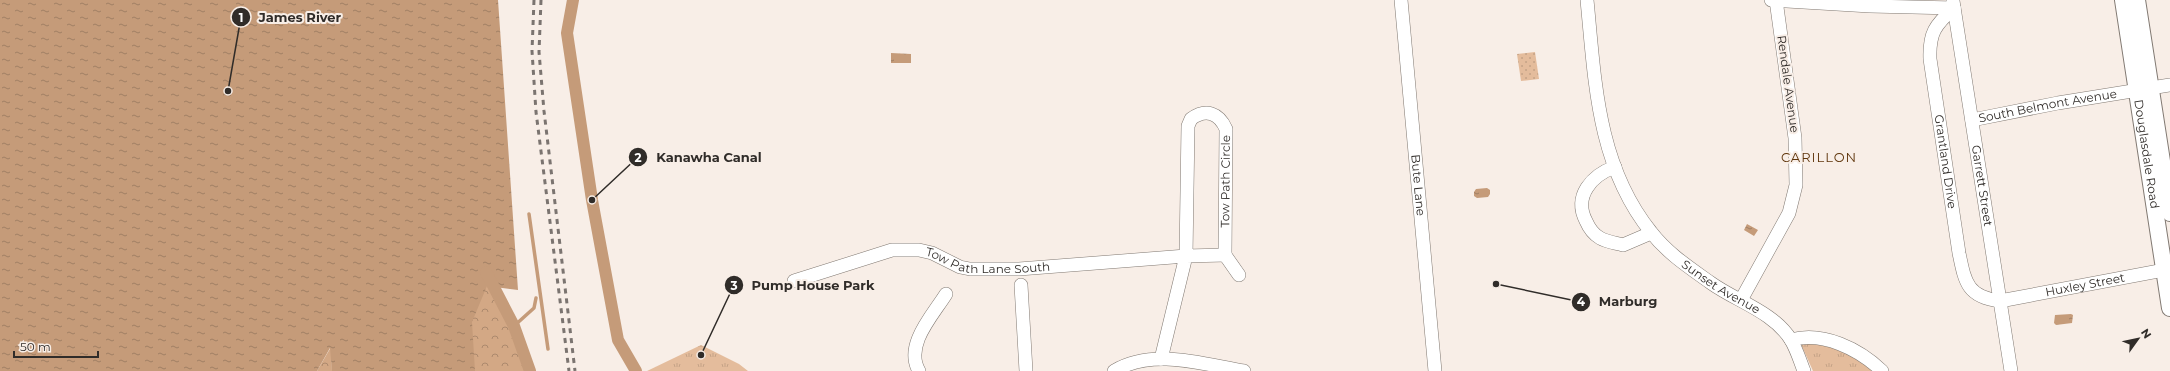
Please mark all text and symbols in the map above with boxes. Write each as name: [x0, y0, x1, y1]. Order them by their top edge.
callout: James River: [231, 5, 349, 30]
text: James River: [258, 9, 342, 25]
text: 1: [239, 10, 243, 25]
street label: Rendale Avenue: [1774, 34, 1803, 134]
street label: South Belmont Avenue: [1977, 86, 2118, 126]
street label: Douglasdale Road: [2131, 99, 2163, 210]
street label: Grantland Drive: [1931, 114, 1960, 210]
street label: Tow Path Circle: [1217, 135, 1233, 227]
street label: Garrett Street: [1969, 144, 1996, 228]
callout: Kanawha Canal: [628, 145, 769, 170]
text: Kanawha Canal: [656, 149, 762, 165]
district label: CARILLON: [1781, 149, 1857, 165]
text: 2: [634, 150, 642, 165]
street label: Bute Lane: [1408, 154, 1429, 217]
street label: Tow Path Lane South: [925, 244, 1051, 276]
street label: Sunset Avenue: [1679, 256, 1763, 317]
street label: Huxley Street: [2044, 270, 2126, 299]
callout: Pump House Park: [724, 273, 882, 298]
text: Pump House Park: [752, 277, 875, 293]
text: 3: [729, 278, 738, 293]
callout: Marburg: [1571, 289, 1665, 314]
text: Marburg: [1599, 293, 1657, 309]
text: 4: [1577, 294, 1586, 309]
north arrow: [2118, 319, 2158, 359]
text: N: [2138, 326, 2155, 341]
scale bar: [14, 333, 98, 359]
text: 50 m: [20, 339, 51, 354]

